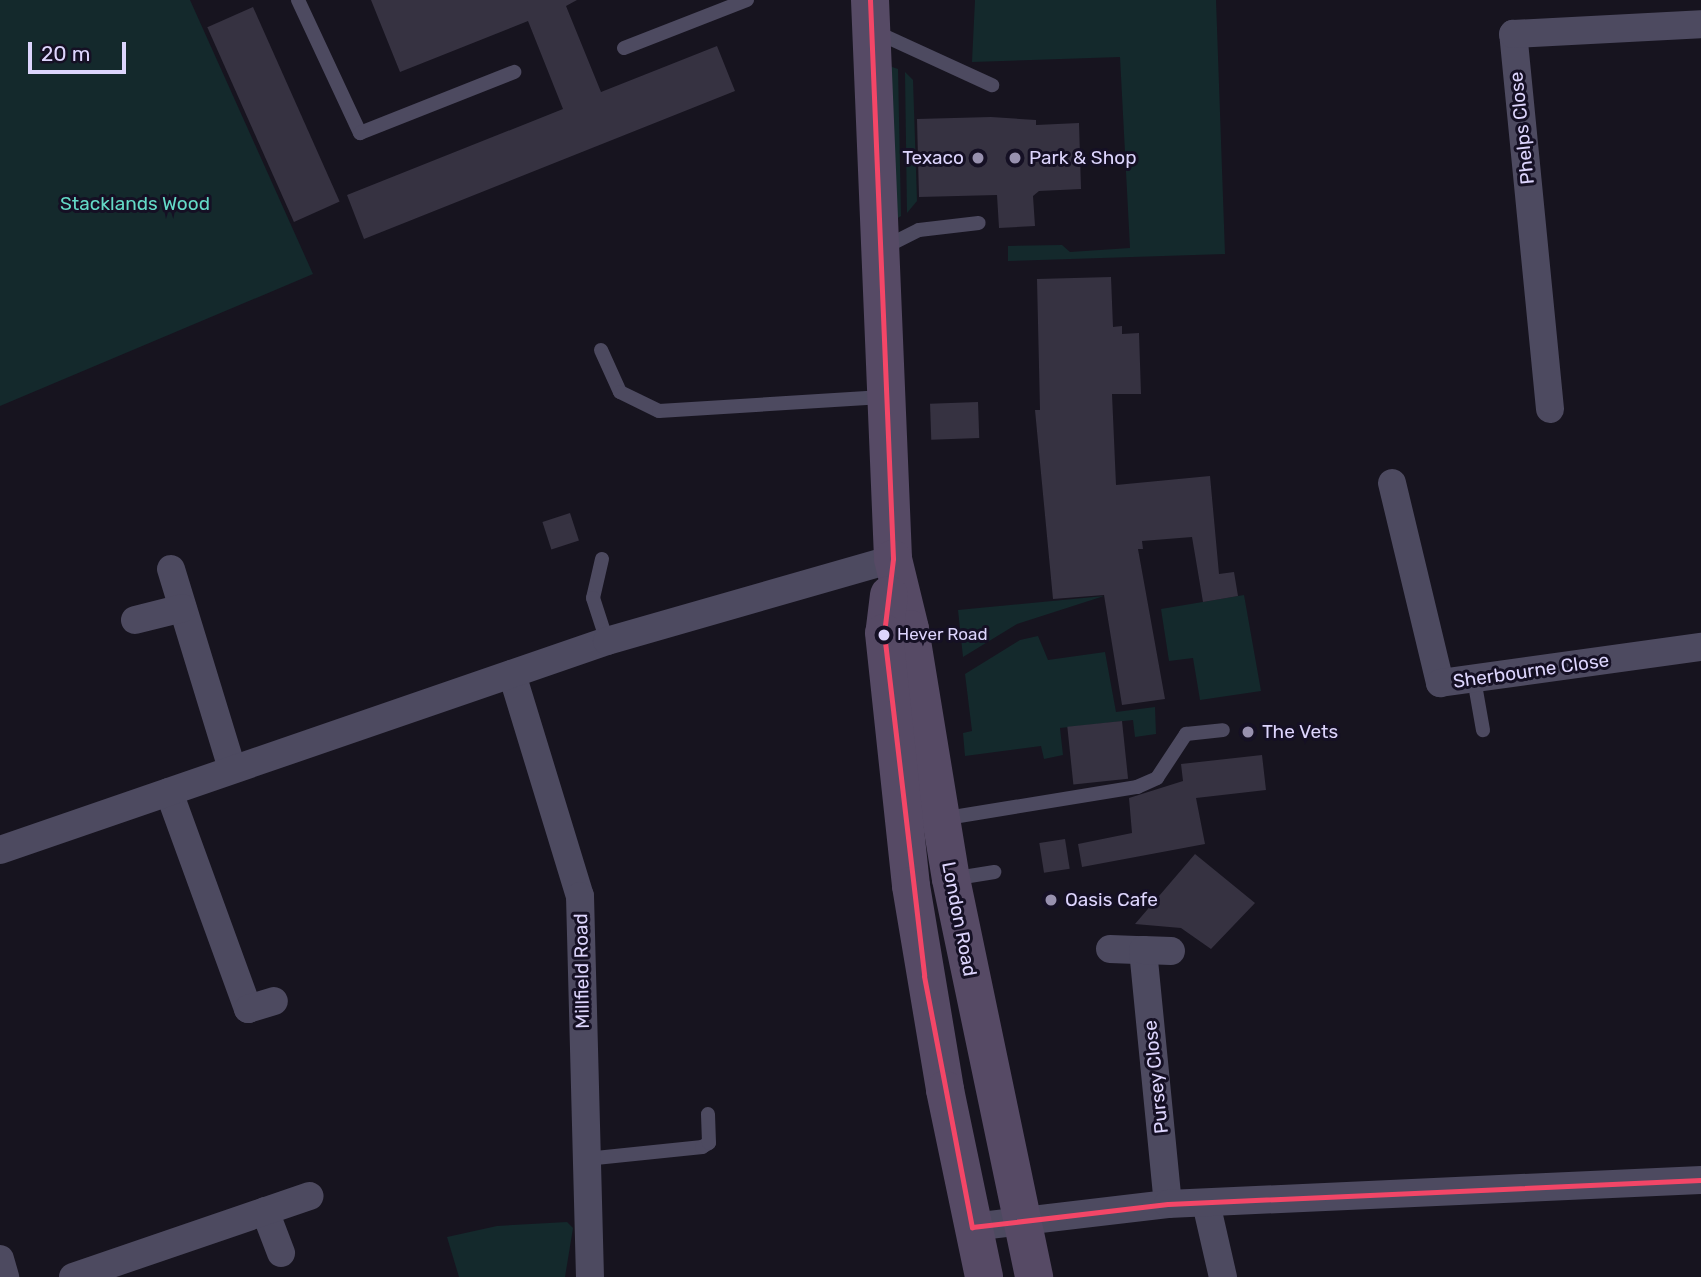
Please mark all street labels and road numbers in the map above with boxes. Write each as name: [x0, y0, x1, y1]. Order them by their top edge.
street label: Phelps Close: [1505, 71, 1539, 185]
street label: Sherbourne Close: [1451, 649, 1611, 693]
street label: London Road: [937, 860, 981, 978]
street label: Millfield Road: [570, 913, 594, 1029]
street label: Pursey Close: [1139, 1019, 1173, 1135]

